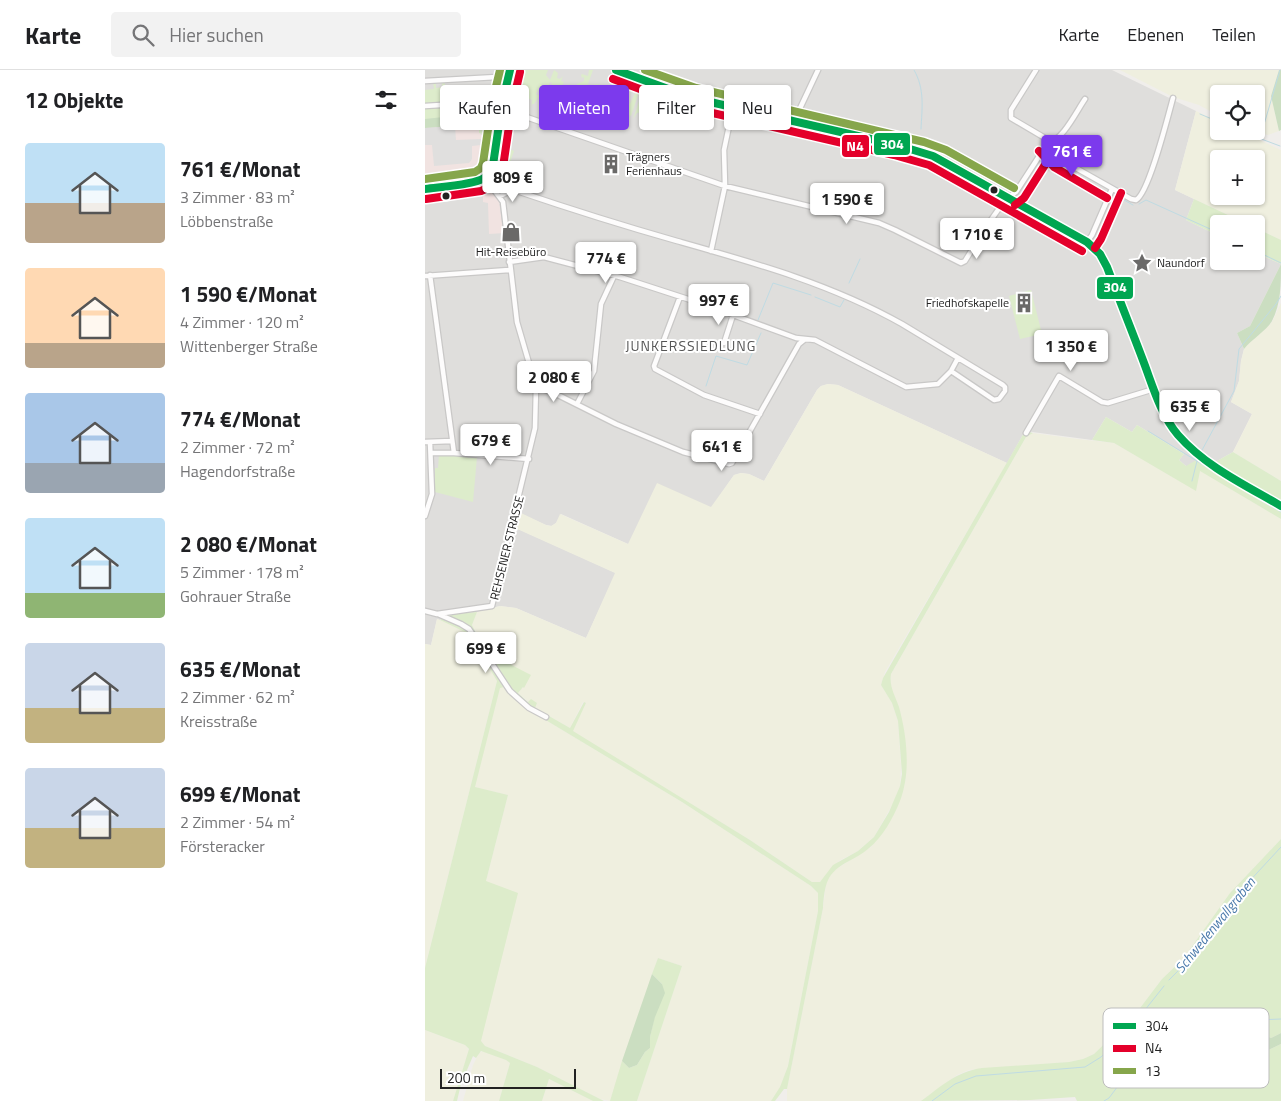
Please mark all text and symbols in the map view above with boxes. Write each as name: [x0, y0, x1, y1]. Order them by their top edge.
search box: [111, 12, 461, 57]
text: Karte: [25, 17, 81, 53]
text: Hier suchen: [169, 20, 264, 49]
icon: search: [129, 21, 157, 49]
text: Karte: [1058, 21, 1099, 48]
text: Ebenen: [1127, 21, 1184, 48]
text: Teilen: [1212, 21, 1256, 48]
text: 12 Objekte: [25, 84, 124, 116]
chip: Kaufen: [440, 85, 529, 130]
chip: Mieten: [539, 85, 629, 130]
chip: Filter: [639, 85, 714, 130]
chip: Neu: [724, 85, 791, 130]
map controls: [1210, 85, 1265, 270]
button: locate: [1210, 85, 1265, 140]
icon: filters: [372, 86, 400, 114]
line badge: 304: [873, 132, 911, 156]
text: 304: [880, 133, 904, 154]
line badge: N4: [841, 134, 870, 158]
pin: 761 €: [1037, 134, 1107, 177]
text: N4: [846, 135, 864, 156]
text: 761 €: [1052, 139, 1092, 163]
place label: Trägners Ferienhaus: [626, 147, 682, 180]
button: +: [1210, 150, 1265, 205]
text: 761 €/Monat: [180, 153, 301, 185]
building icon: Trägners Ferienhaus: [600, 153, 622, 175]
pin: 809 €: [478, 160, 548, 203]
icon: home: [65, 163, 125, 223]
text: 809 €: [493, 165, 533, 189]
pin: 1 590 €: [801, 182, 893, 225]
text: 3 Zimmer · 83 m²: [180, 185, 295, 209]
unlabelled marker: [989, 185, 999, 195]
text: 1 590 €: [821, 187, 873, 211]
unlabelled marker: [441, 191, 451, 201]
text: Löbbenstraße: [180, 209, 273, 233]
button: −: [1210, 215, 1265, 270]
pin: 1 710 €: [931, 218, 1023, 260]
shop icon: Hit-Reisebüro: [500, 221, 522, 243]
text: 1 710 €: [951, 222, 1003, 246]
place label: Hit-Reisebüro: [476, 242, 546, 261]
pin: 774 €: [571, 242, 641, 284]
text: 774 €: [586, 246, 626, 270]
place icon: Naundorf: [1131, 252, 1153, 274]
place label: Naundorf: [1157, 253, 1205, 272]
line badge: 304: [1096, 276, 1134, 300]
text: 304: [1103, 276, 1127, 297]
text: 1 590 €/Monat: [180, 278, 317, 310]
pin: 997 €: [684, 284, 754, 326]
icon: home: [65, 288, 125, 348]
text: 997 €: [699, 288, 739, 312]
building icon: Friedhofskapelle: [1013, 292, 1035, 314]
place label: Friedhofskapelle: [926, 293, 1009, 312]
text: 4 Zimmer · 120 m²: [180, 310, 304, 334]
pin: 1 350 €: [1025, 330, 1117, 372]
text: Wittenberger Straße: [180, 334, 318, 358]
text: 1 350 €: [1045, 334, 1097, 358]
district label: JUNKERSSIEDLUNG: [626, 335, 756, 356]
pin: 2 080 €: [508, 360, 600, 403]
text: 2 080 €: [528, 365, 580, 389]
pin: 635 €: [1155, 390, 1225, 432]
text: 635 €: [1170, 394, 1210, 418]
text: 774 €/Monat: [180, 403, 301, 435]
icon: home: [65, 413, 125, 473]
pin: 679 €: [456, 424, 526, 466]
text: 679 €: [471, 428, 511, 452]
pin: 641 €: [687, 430, 757, 472]
text: 641 €: [702, 434, 742, 458]
text: 2 Zimmer · 72 m²: [180, 435, 295, 459]
text: Hagendorfstraße: [180, 459, 295, 483]
street label: REHSENER STRASSE: [484, 493, 529, 602]
text: 2 080 €/Monat: [180, 528, 317, 560]
icon: home: [65, 538, 125, 598]
text: 5 Zimmer · 178 m²: [180, 560, 304, 584]
text: Gohrauer Straße: [180, 584, 291, 608]
pin: 699 €: [451, 632, 521, 674]
text: 699 €: [466, 636, 506, 660]
text: 635 €/Monat: [180, 653, 301, 685]
icon: home: [65, 663, 125, 723]
text: 2 Zimmer · 62 m²: [180, 685, 295, 709]
text: Kreisstraße: [180, 709, 257, 733]
text: 699 €/Monat: [180, 778, 301, 810]
icon: home: [65, 788, 125, 848]
text: 2 Zimmer · 54 m²: [180, 810, 295, 834]
text: Försteracker: [180, 834, 265, 858]
water label: Schwedenwallgraben: [1169, 871, 1260, 977]
legend: [1103, 1008, 1269, 1088]
text: 304: [1145, 1015, 1169, 1036]
text: N4: [1145, 1037, 1162, 1058]
text: 13: [1145, 1060, 1161, 1081]
scale bar: [440, 1066, 576, 1089]
text: 200 m: [447, 1067, 485, 1088]

